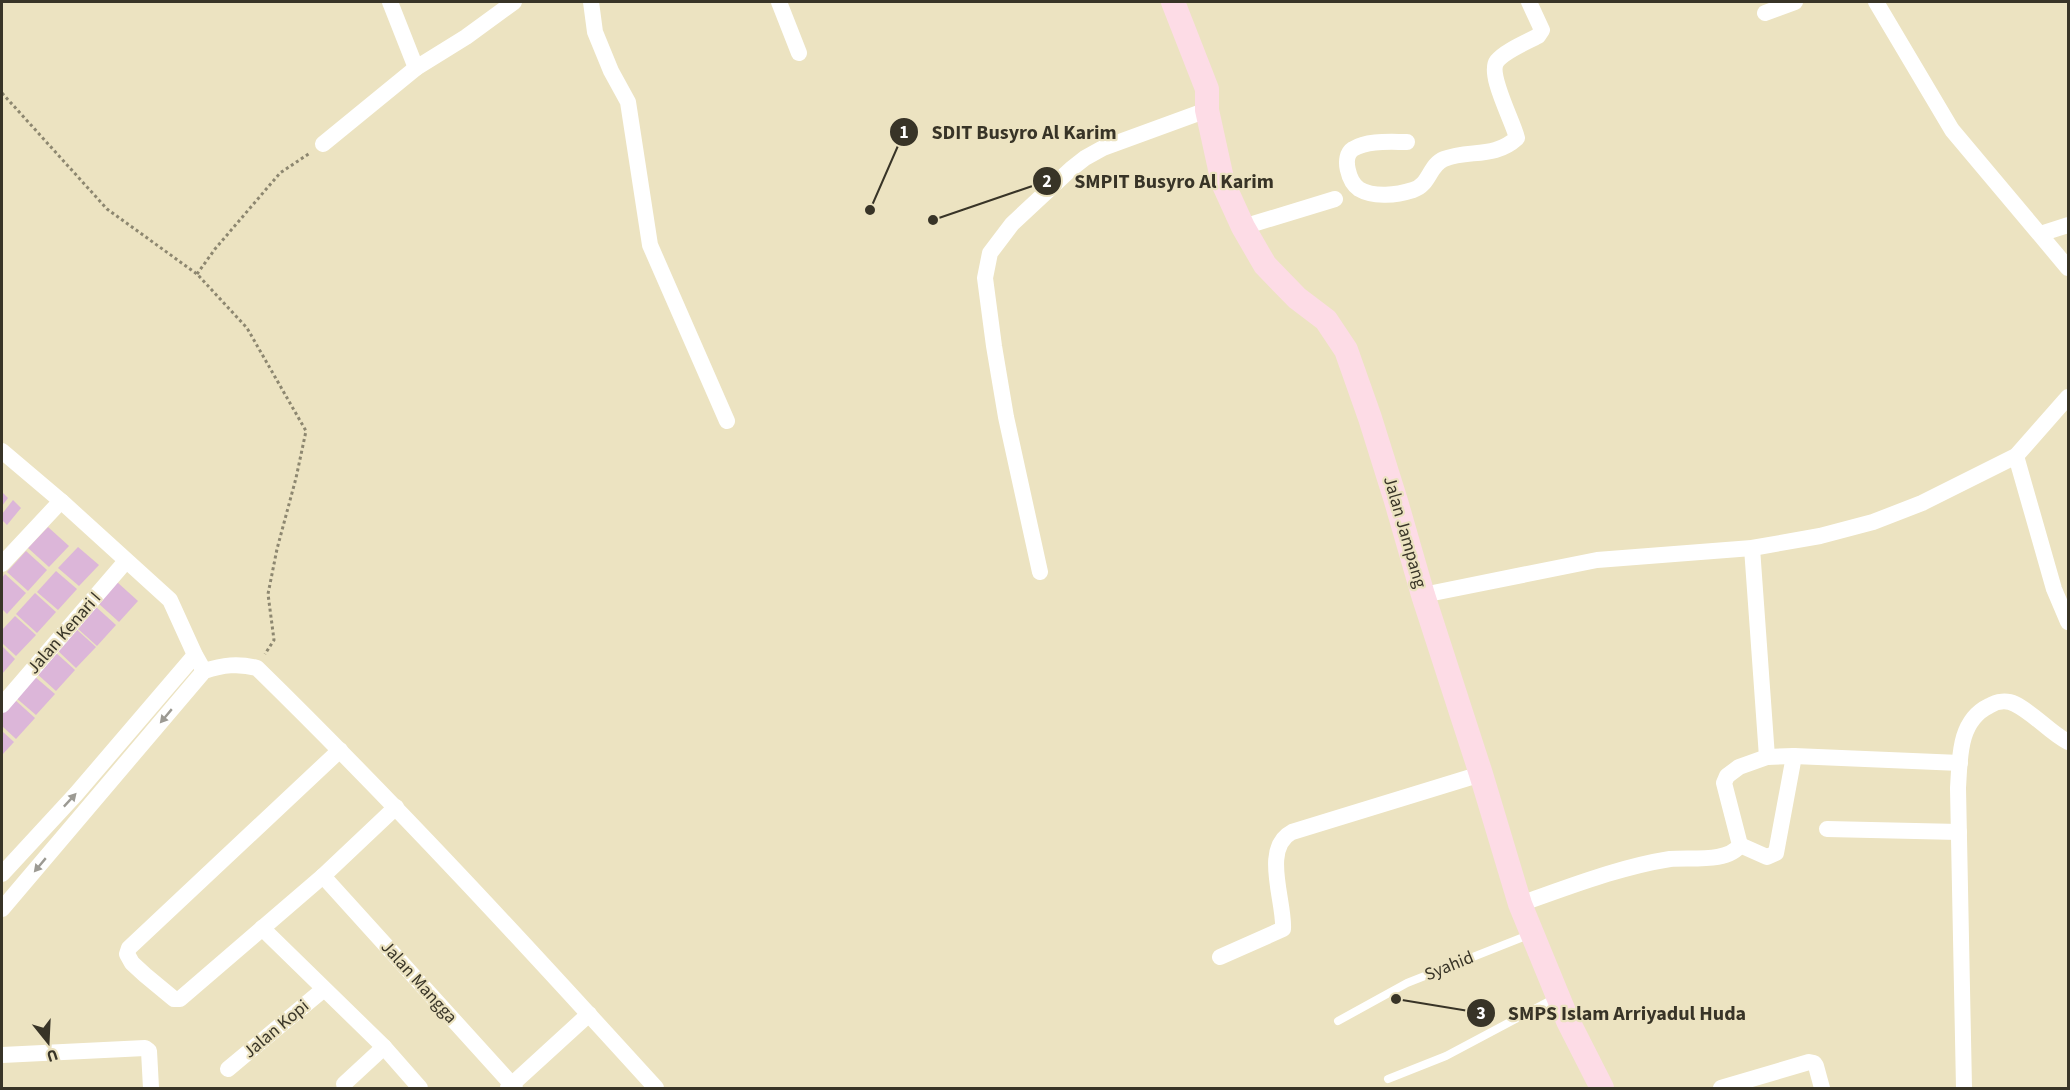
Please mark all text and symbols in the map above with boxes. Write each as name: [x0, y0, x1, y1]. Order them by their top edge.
callout: SDIT Busyro Al Karim: [889, 113, 1128, 151]
text: SDIT Busyro Al Karim: [931, 119, 1117, 147]
text: 1: [899, 120, 909, 145]
callout: SMPIT Busyro Al Karim: [1032, 162, 1285, 200]
text: SMPIT Busyro Al Karim: [1074, 168, 1274, 196]
text: 2: [1042, 169, 1052, 194]
street label: Jalan Jampang: [1377, 473, 1433, 591]
street label: Jalan Kenari I: [21, 586, 107, 680]
one-way arrow: [160, 708, 173, 723]
one-way arrow: [63, 793, 77, 808]
one-way arrow: [34, 857, 47, 872]
street label: Jalan Mangga: [375, 935, 463, 1029]
street label: Syahid: [1421, 945, 1477, 987]
street label: Jalan Kopi: [238, 994, 314, 1064]
callout: SMPS Islam Arriyadul Huda: [1466, 994, 1759, 1032]
text: SMPS Islam Arriyadul Huda: [1508, 1000, 1746, 1028]
text: 3: [1476, 1001, 1486, 1026]
north arrow: [18, 1012, 78, 1072]
text: U: [44, 1043, 61, 1067]

